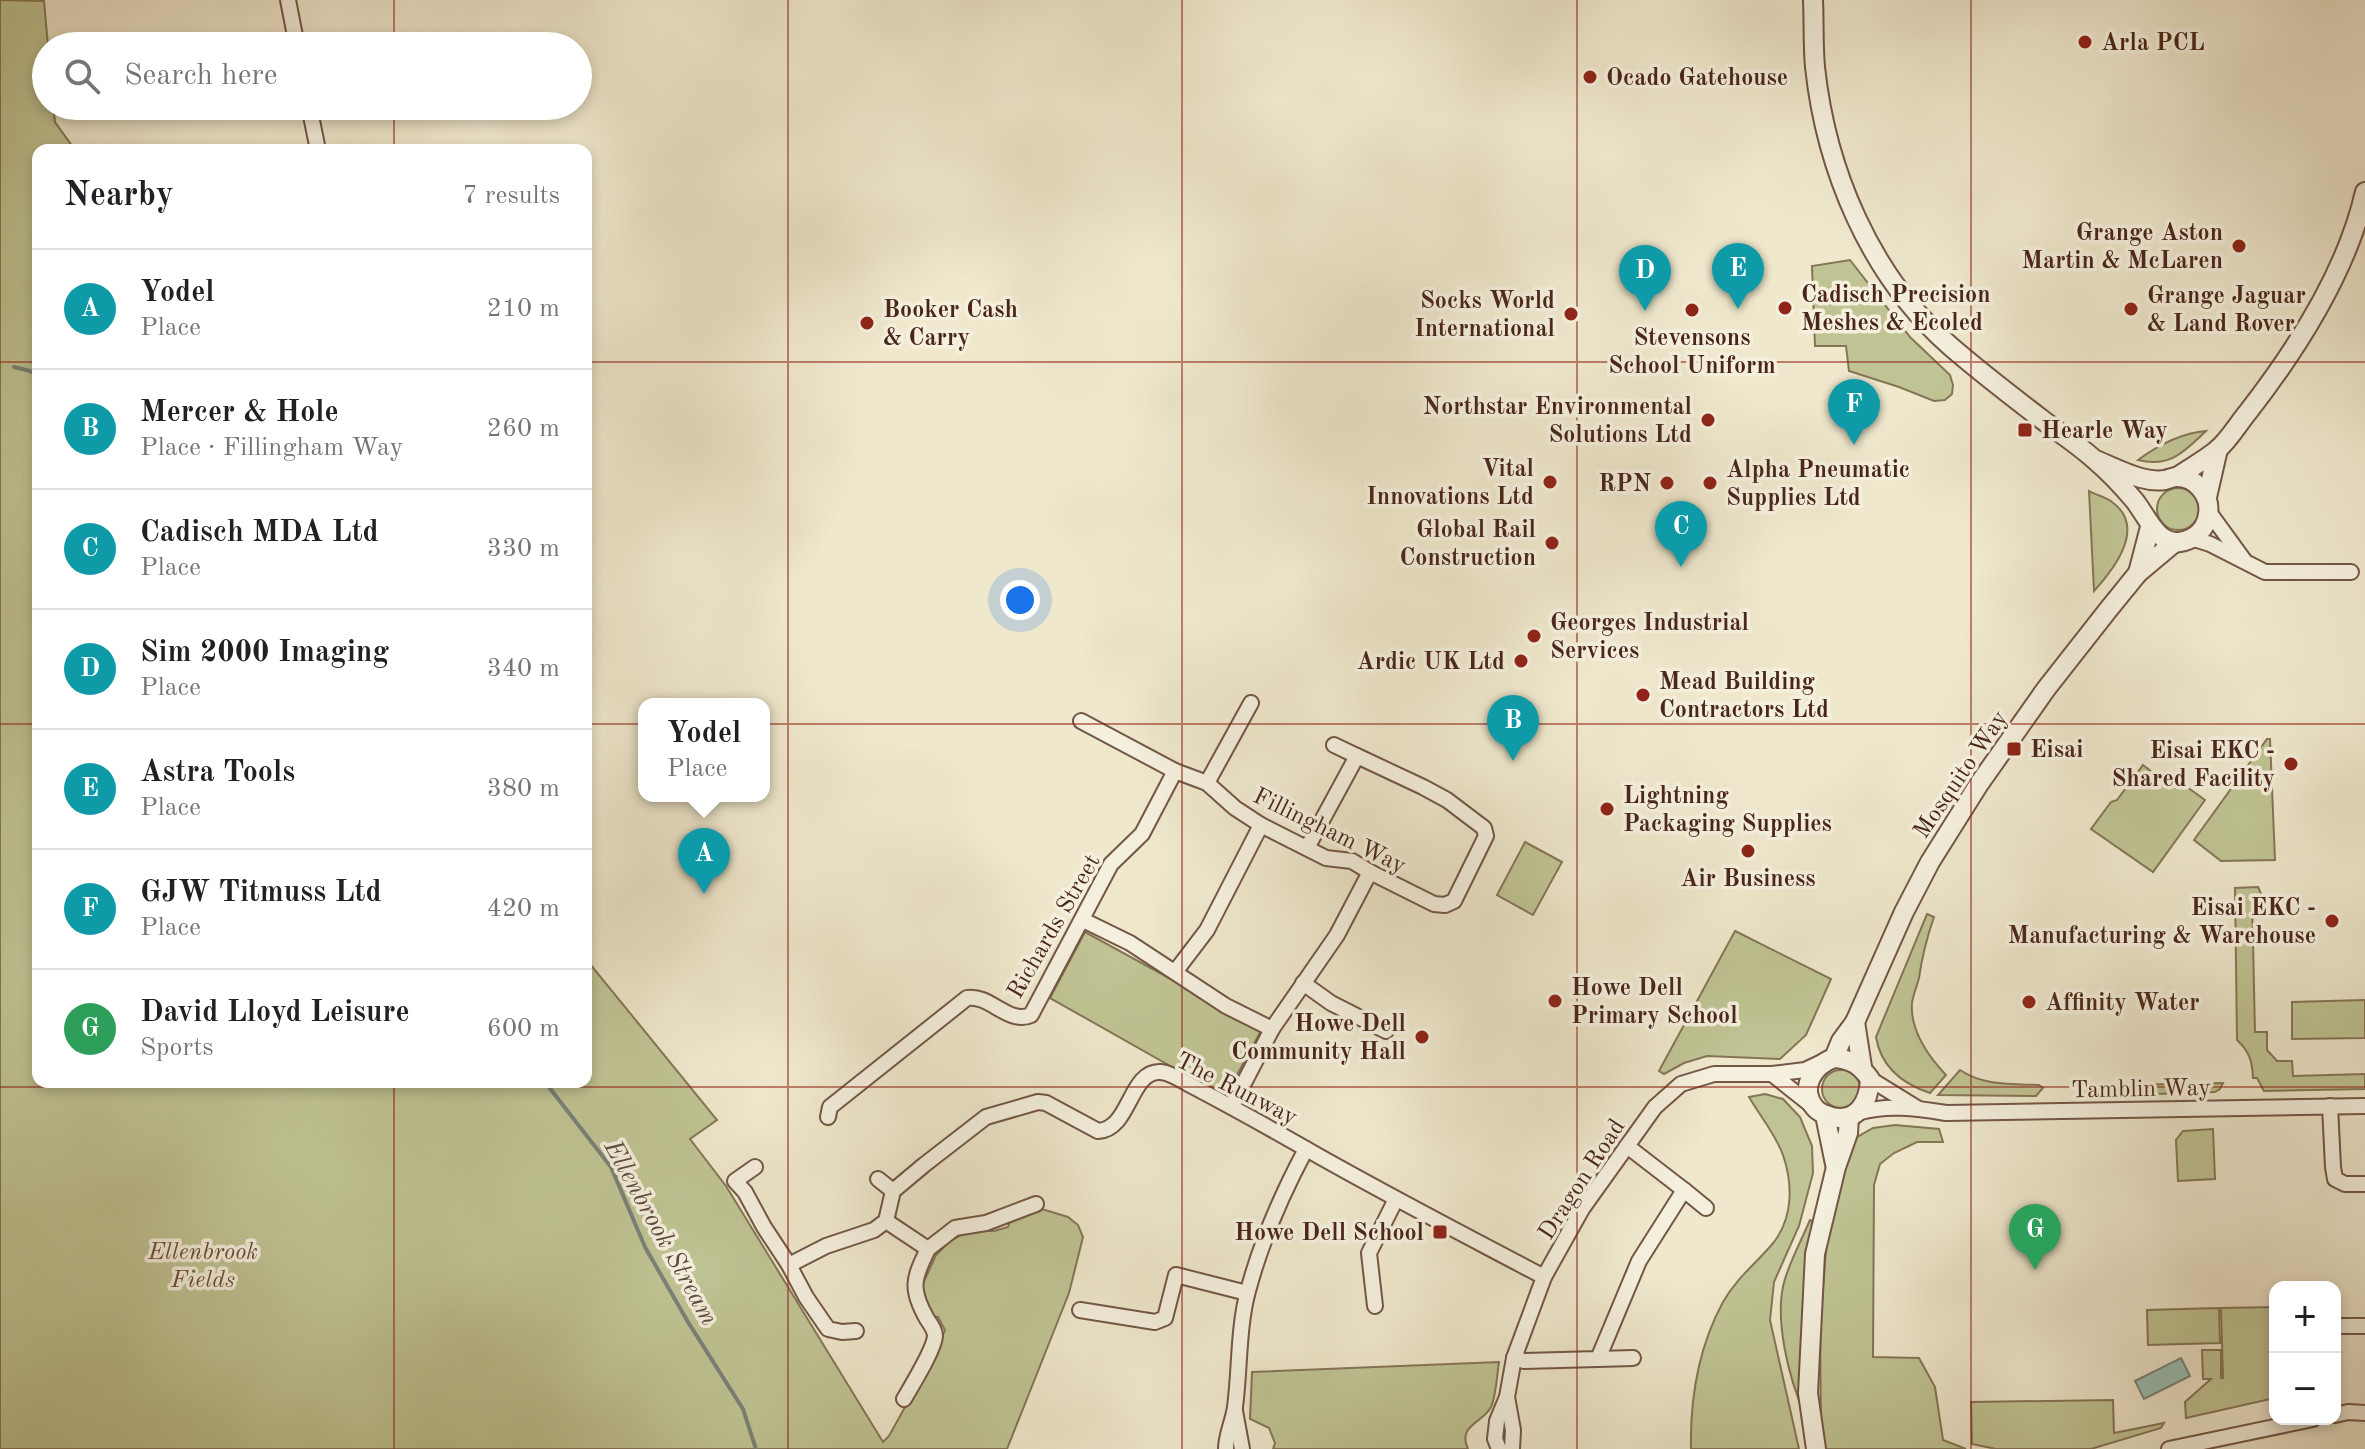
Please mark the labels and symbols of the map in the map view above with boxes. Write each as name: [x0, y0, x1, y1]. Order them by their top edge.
place label: Arla PCL: [2101, 32, 2205, 56]
marker: Arla PCL: [2076, 33, 2094, 51]
place label: Ocado Gatehouse: [1606, 67, 1788, 91]
marker: Ocado Gatehouse: [1581, 68, 1599, 86]
place label: Grange Aston Martin & McLaren: [2022, 222, 2223, 274]
marker: Grange Aston Martin & McLaren: [2230, 237, 2248, 255]
pin: E: [1712, 243, 1764, 309]
pin: D: [1619, 245, 1671, 311]
place label: Cadisch Precision Meshes & Ecoled: [1801, 284, 1991, 336]
place label: Grange Jaguar & Land Rover: [2147, 285, 2306, 337]
place label: Socks World International: [1414, 290, 1555, 342]
place label: Booker Cash & Carry: [883, 299, 1018, 351]
marker: Cadisch Precision Meshes & Ecoled: [1776, 299, 1794, 317]
marker: Grange Jaguar & Land Rover: [2122, 300, 2140, 318]
marker: Stevensons School Uniform: [1683, 301, 1701, 319]
marker: Socks World International: [1562, 305, 1580, 323]
marker: Booker Cash & Carry: [858, 314, 876, 332]
place label: Stevensons School Uniform: [1608, 327, 1776, 379]
pin: F: [1828, 379, 1880, 445]
place label: Northstar Environmental Solutions Ltd: [1423, 396, 1692, 448]
marker: Northstar Environmental Solutions Ltd: [1699, 411, 1717, 429]
place label: Hearle Way: [2041, 420, 2168, 444]
marker: Hearle Way: [2016, 421, 2034, 439]
place label: Vital Innovations Ltd: [1366, 458, 1534, 510]
place label: Alpha Pneumatic Supplies Ltd: [1726, 459, 1910, 511]
marker: Vital Innovations Ltd: [1541, 473, 1559, 491]
place label: RPN: [1598, 473, 1652, 497]
marker: RPN: [1658, 474, 1676, 492]
marker: Alpha Pneumatic Supplies Ltd: [1701, 474, 1719, 492]
pin: C: [1655, 501, 1707, 567]
place label: Global Rail Construction: [1400, 519, 1536, 571]
marker: Global Rail Construction: [1543, 534, 1561, 552]
your location: [1000, 580, 1040, 620]
place label: Georges Industrial Services: [1550, 612, 1749, 664]
marker: Georges Industrial Services: [1525, 627, 1543, 645]
place label: Ardic UK Ltd: [1357, 651, 1505, 675]
marker: Ardic UK Ltd: [1512, 652, 1530, 670]
place label: Mead Building Contractors Ltd: [1659, 671, 1829, 723]
marker: Mead Building Contractors Ltd: [1634, 686, 1652, 704]
pin: B: [1487, 695, 1539, 761]
street label: Mosquito Way: [1910, 707, 2013, 843]
place label: Eisai: [2030, 739, 2083, 763]
marker: Eisai: [2005, 740, 2023, 758]
place label: Eisai EKC - Shared Facility: [2111, 740, 2275, 792]
marker: Eisai EKC - Shared Facility: [2282, 755, 2300, 773]
street label: Fillingham Way: [1249, 784, 1410, 879]
place label: Lightning Packaging Supplies: [1623, 785, 1832, 837]
marker: Lightning Packaging Supplies: [1598, 800, 1616, 818]
pin: A: [678, 828, 730, 894]
marker: Air Business: [1739, 842, 1757, 860]
street label: Richards Street: [1004, 851, 1106, 1003]
place label: Air Business: [1680, 868, 1816, 892]
place label: Eisai EKC - Manufacturing & Warehouse: [2008, 897, 2316, 949]
marker: Eisai EKC - Manufacturing & Warehouse: [2323, 912, 2341, 930]
place label: Howe Dell Primary School: [1571, 977, 1738, 1029]
marker: Howe Dell Primary School: [1546, 992, 1564, 1010]
place label: Affinity Water: [2045, 992, 2200, 1016]
marker: Affinity Water: [2020, 993, 2038, 1011]
place label: Howe Dell Community Hall: [1231, 1013, 1406, 1065]
marker: Howe Dell Community Hall: [1413, 1028, 1431, 1046]
street label: The Runway: [1171, 1049, 1301, 1131]
street label: Tamblin Way: [2071, 1077, 2211, 1103]
street label: Dragon Road: [1535, 1116, 1630, 1245]
water label: Ellenbrook Stream: [598, 1135, 722, 1330]
pin: G: [2009, 1204, 2061, 1270]
place label: Howe Dell School: [1234, 1222, 1424, 1246]
marker: Howe Dell School: [1431, 1223, 1449, 1241]
park label: Ellenbrook Fields: [147, 1241, 258, 1293]

